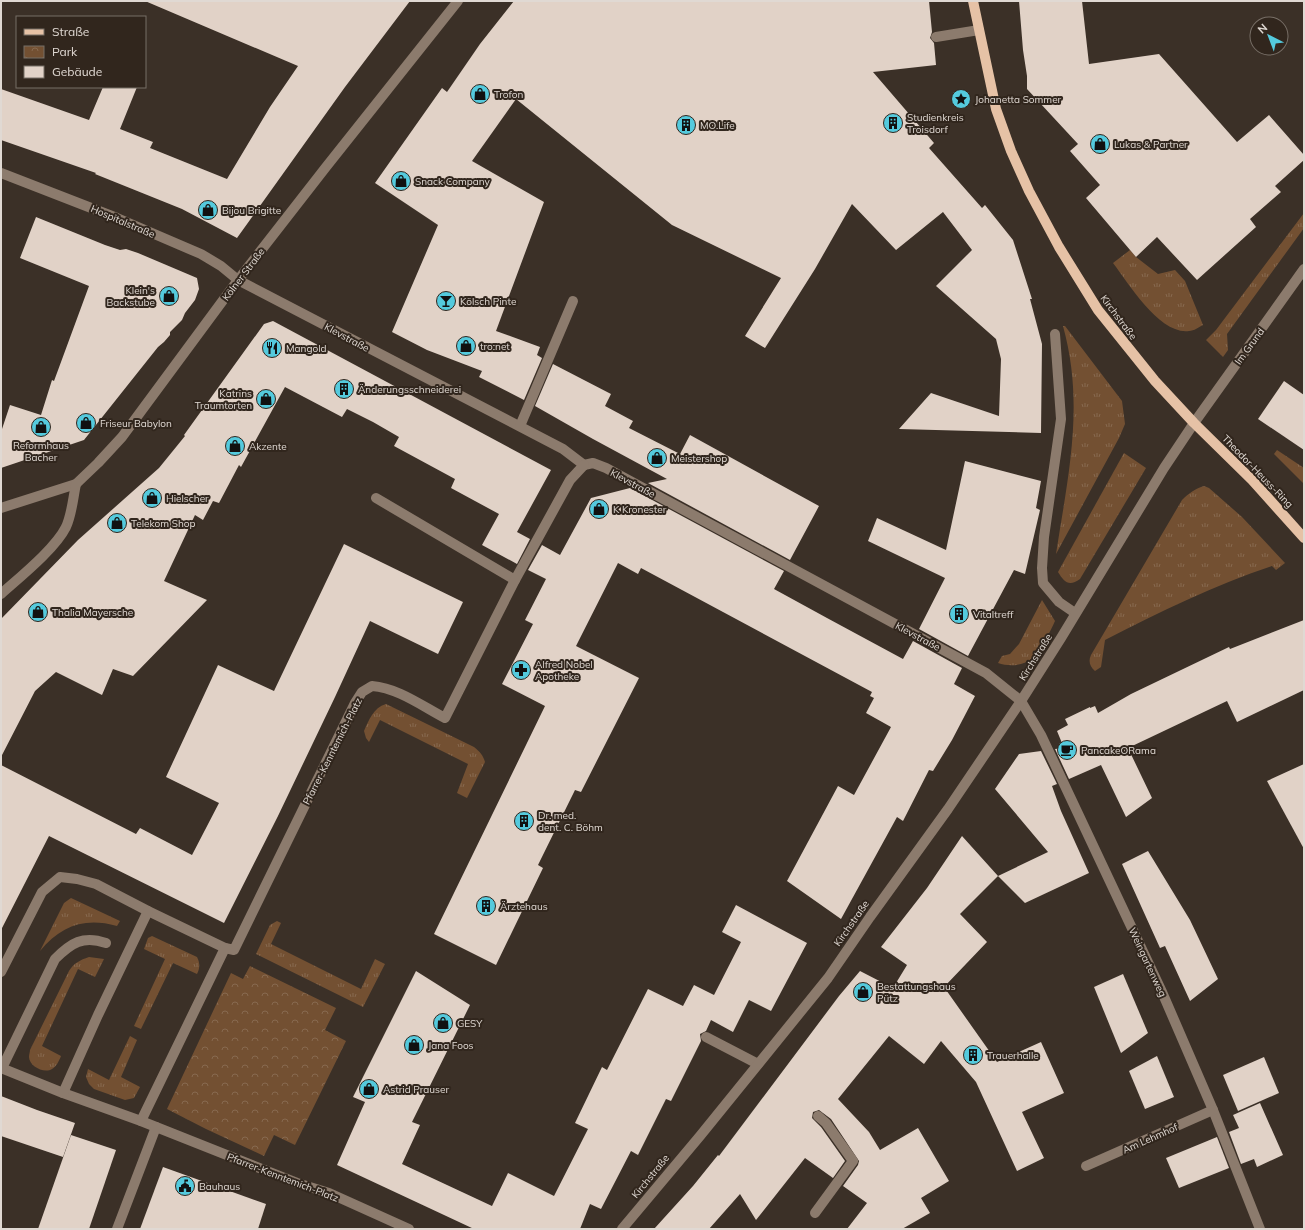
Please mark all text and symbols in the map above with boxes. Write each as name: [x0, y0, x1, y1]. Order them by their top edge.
legend: [16, 16, 146, 88]
north arrow: [1249, 16, 1289, 56]
text: N: [1255, 21, 1270, 37]
text: Straße: [52, 24, 89, 39]
text: Park: [52, 44, 78, 59]
text: Gebäude: [52, 64, 102, 79]
shop icon: Trofon: [469, 83, 491, 105]
place label: Trofon: [494, 88, 523, 101]
place icon: Johanetta Sommer: [950, 88, 972, 110]
place label: Johanetta Sommer: [975, 93, 1062, 106]
place label: Studienkreis Troisdorf: [907, 111, 964, 136]
building icon: Studienkreis Troisdorf: [882, 112, 904, 134]
building icon: MO.Life: [675, 114, 697, 136]
place label: MO.Life: [700, 119, 735, 132]
shop icon: Lukas & Partner: [1089, 133, 1111, 155]
place label: Lukas & Partner: [1114, 138, 1188, 151]
shop icon: Snack Company: [390, 170, 412, 192]
place label: Snack Company: [415, 175, 491, 188]
shop icon: Bijou Brigitte: [197, 199, 219, 221]
street label: Hospitalstraße: [89, 202, 157, 241]
place label: Bijou Brigitte: [222, 204, 281, 217]
street label: Kölner Straße: [219, 245, 268, 303]
place label: Klein's Backstube: [107, 284, 155, 309]
shop icon: Klein's Backstube: [158, 285, 180, 307]
bar icon: Kölsch Pinte: [435, 290, 457, 312]
street label: Kirchstraße: [1097, 292, 1140, 342]
place label: Kölsch Pinte: [460, 295, 516, 308]
street label: Klevstraße: [322, 320, 371, 355]
street label: Im Grund: [1232, 325, 1267, 367]
shop icon: tro:net: [455, 335, 477, 357]
restaurant icon: Mangold: [261, 337, 283, 359]
place label: tro:net: [480, 340, 510, 353]
place label: Mangold: [286, 342, 327, 355]
building icon: Änderungsschneiderei: [333, 378, 355, 400]
place label: Änderungsschneiderei: [358, 383, 461, 396]
place label: Katrins Traumtorten: [195, 387, 252, 412]
shop icon: Katrins Traumtorten: [255, 388, 277, 410]
shop icon: Friseur Babylon: [75, 412, 97, 434]
shop icon: Reformhaus Bacher: [30, 416, 52, 438]
place label: Friseur Babylon: [100, 417, 172, 430]
street label: Theodor-Heuss-Ring: [1219, 432, 1296, 511]
shop icon: Akzente: [224, 435, 246, 457]
place label: Reformhaus Bacher: [13, 439, 69, 464]
place label: Akzente: [249, 440, 287, 453]
shop icon: Meistershop: [646, 447, 668, 469]
place label: Meistershop: [671, 452, 727, 465]
street label: Klevstraße: [608, 466, 657, 501]
shop icon: Hielscher: [141, 487, 163, 509]
place label: Hielscher: [166, 492, 209, 505]
shop icon: K Kronester: [588, 498, 610, 520]
place label: K Kronester: [613, 503, 667, 516]
shop icon: Telekom Shop: [106, 512, 128, 534]
place label: Telekom Shop: [131, 517, 195, 530]
shop icon: Thalia Mayersche: [27, 601, 49, 623]
building icon: Vitaltreff: [948, 603, 970, 625]
place label: Thalia Mayersche: [52, 606, 133, 619]
place label: Vitaltreff: [973, 608, 1014, 621]
street label: Klevstraße: [893, 619, 942, 654]
street label: Kirchstraße: [1016, 631, 1055, 683]
place label: Alfred Nobel Apotheke: [535, 658, 593, 683]
pharmacy icon: Alfred Nobel Apotheke: [510, 659, 532, 681]
street label: Pfarrer-Kenntemich-Platz: [300, 696, 365, 807]
cafe icon: PancakeORama: [1056, 739, 1078, 761]
place label: PancakeORama: [1081, 744, 1156, 757]
place label: Dr. med. dent. C. Böhm: [538, 809, 603, 834]
building icon: Dr. med. dent. C. Böhm: [513, 810, 535, 832]
building icon: Ärztehaus: [475, 895, 497, 917]
street label: Kirchstraße: [831, 898, 872, 949]
place label: Ärztehaus: [500, 900, 548, 913]
street label: Weingartenweg: [1126, 926, 1169, 999]
place label: Bestattungshaus Pütz: [877, 980, 956, 1005]
shop icon: Bestattungshaus Pütz: [852, 981, 874, 1003]
shop icon: GESY: [432, 1012, 454, 1034]
place label: GESY: [457, 1017, 483, 1030]
shop icon: Jana Foos: [403, 1034, 425, 1056]
place label: Jana Foos: [428, 1039, 474, 1052]
building icon: Trauerhalle: [962, 1044, 984, 1066]
place label: Trauerhalle: [987, 1049, 1039, 1062]
shop icon: Astrid Prauser: [358, 1078, 380, 1100]
place label: Astrid Prauser: [383, 1083, 449, 1096]
street label: Am Lehmhof: [1121, 1120, 1180, 1156]
street label: Pfarrer-Kenntemich-Platz: [225, 1150, 340, 1205]
street label: Kirchstraße: [629, 1152, 672, 1201]
public building icon: Bauhaus: [174, 1175, 196, 1197]
place label: Bauhaus: [199, 1180, 240, 1193]

